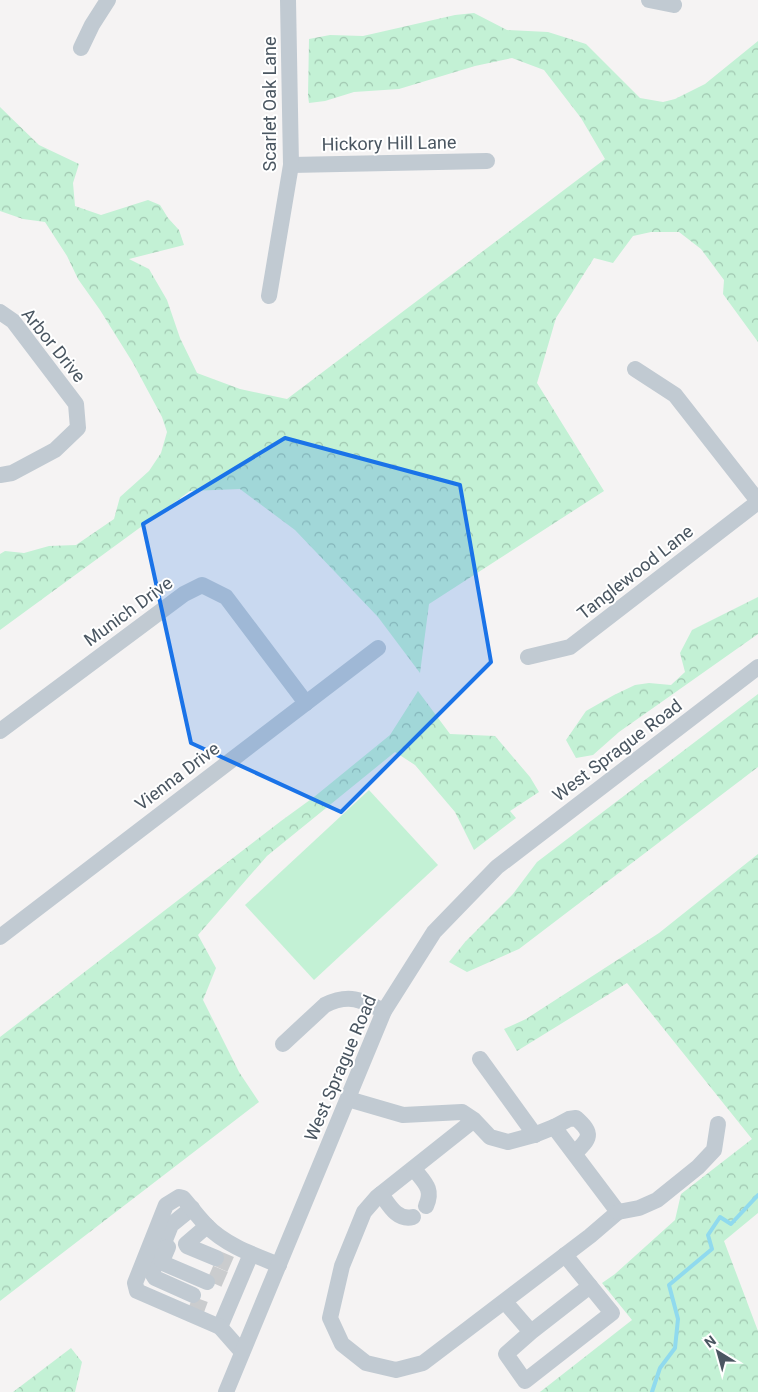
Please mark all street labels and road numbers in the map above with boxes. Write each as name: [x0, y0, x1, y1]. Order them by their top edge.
street label: Scarlet Oak Lane: [259, 36, 280, 172]
street label: Hickory Hill Lane: [321, 131, 457, 155]
street label: Arbor Drive: [18, 304, 90, 386]
street label: Tanglewood Lane: [573, 520, 697, 624]
street label: Munich Drive: [80, 572, 176, 650]
street label: West Sprague Road: [548, 695, 686, 805]
street label: Vienna Drive: [131, 738, 223, 814]
street label: West Sprague Road: [300, 992, 380, 1144]

